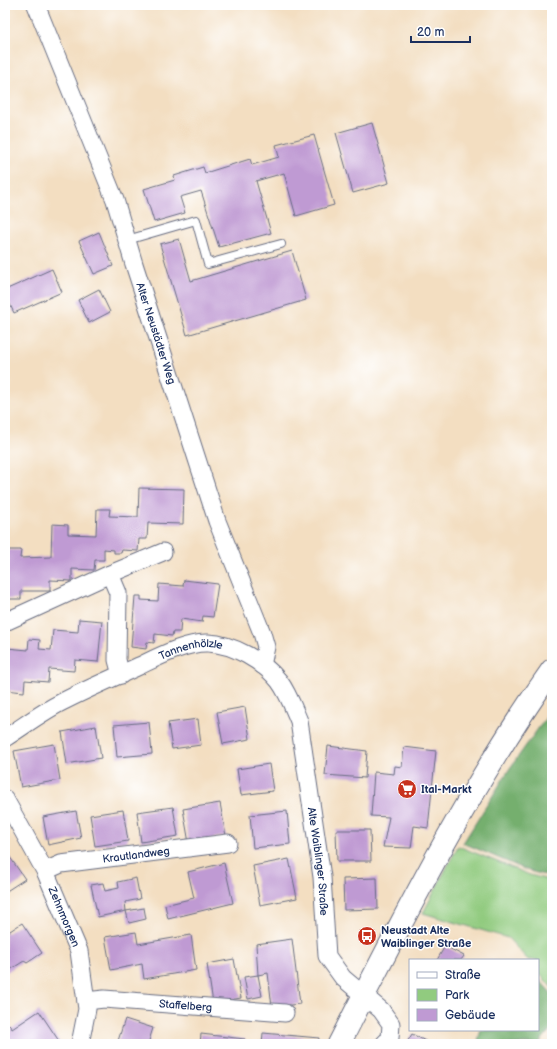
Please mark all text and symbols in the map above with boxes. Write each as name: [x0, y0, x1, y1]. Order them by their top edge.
scale bar: [411, 18, 470, 44]
text: 20 m: [417, 25, 444, 40]
street label: Alter Neustädter Weg: [133, 281, 178, 386]
street label: Tannenhölzle: [157, 637, 225, 663]
supermarket icon: Ital-Markt: [396, 778, 418, 800]
place label: Ital-Markt: [421, 783, 472, 796]
street label: Alte Waiblinger Straße: [305, 806, 330, 917]
street label: Krautlandweg: [102, 844, 170, 866]
street label: Zehnmorgen: [45, 884, 82, 949]
place label: Neustadt Alte Waiblinger Straße: [381, 924, 471, 950]
bus stop icon: Neustadt Alte Waiblinger Straße: [356, 925, 378, 947]
legend: [409, 959, 539, 1031]
text: Straße: [445, 968, 481, 983]
text: Park: [445, 988, 469, 1003]
street label: Staffelberg: [159, 997, 213, 1014]
text: Gebäude: [445, 1008, 495, 1023]

